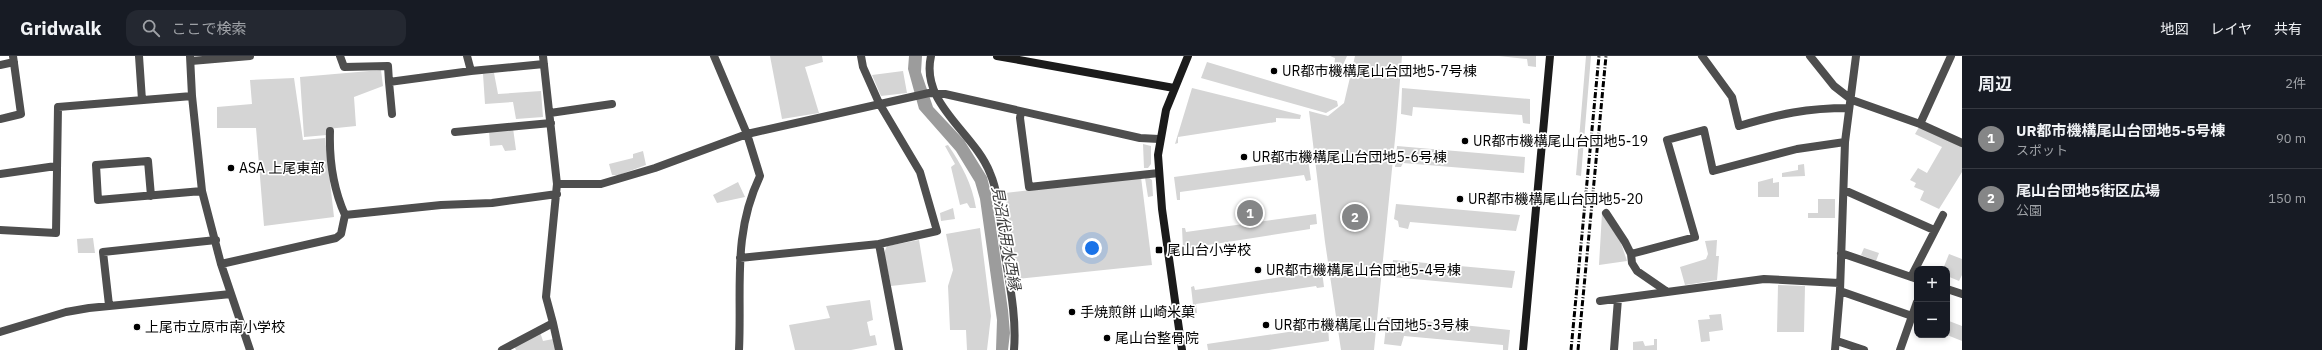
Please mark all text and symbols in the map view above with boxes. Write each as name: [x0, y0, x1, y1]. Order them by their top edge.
search box: [126, 10, 406, 46]
text: Gridwalk: [20, 16, 102, 40]
icon: search: [140, 17, 162, 39]
text: ここで検索: [172, 19, 247, 38]
text: 地図: [2160, 20, 2188, 38]
text: レイヤ: [2210, 20, 2252, 38]
text: 共有: [2274, 20, 2302, 38]
place label: UR都市機構尾山台団地5-7号棟: [1282, 62, 1477, 80]
marker: UR都市機構尾山台団地5-7号棟: [1269, 66, 1279, 76]
text: 周辺: [1978, 73, 2012, 95]
text: 2件: [2285, 75, 2306, 92]
text: UR都市機構尾山台団地5-5号棟: [2016, 121, 2226, 140]
text: 1: [1987, 130, 1995, 147]
text: 90 m: [2276, 130, 2306, 147]
place label: UR都市機構尾山台団地5-19: [1473, 132, 1648, 150]
marker: UR都市機構尾山台団地5-19: [1460, 136, 1470, 146]
text: スポット: [2016, 142, 2068, 159]
place label: UR都市機構尾山台団地5-6号棟: [1252, 148, 1447, 166]
marker: UR都市機構尾山台団地5-6号棟: [1239, 152, 1249, 162]
place label: ASA 上尾東部: [239, 159, 324, 177]
marker: ASA 上尾東部: [226, 163, 236, 173]
text: 尾山台団地5街区広場: [2016, 181, 2160, 200]
water label: 見沼代用水西縁: [988, 185, 1025, 293]
place label: UR都市機構尾山台団地5-20: [1468, 190, 1643, 208]
text: 2: [1987, 190, 1995, 207]
text: 150 m: [2268, 190, 2306, 207]
marker: UR都市機構尾山台団地5-20: [1455, 194, 1465, 204]
pin: 1: [1237, 198, 1263, 228]
pin: 2: [1342, 202, 1368, 232]
text: 公園: [2016, 202, 2042, 219]
your location: [1082, 238, 1102, 258]
place label: 尾山台小学校: [1167, 241, 1251, 259]
marker: 尾山台小学校: [1154, 245, 1164, 255]
place label: UR都市機構尾山台団地5-4号棟: [1266, 261, 1461, 279]
marker: UR都市機構尾山台団地5-4号棟: [1253, 265, 1263, 275]
map controls: [1914, 266, 1950, 338]
button: +: [1914, 266, 1950, 302]
button: −: [1914, 302, 1950, 338]
place label: 手焼煎餅 山崎米菓: [1080, 303, 1195, 321]
marker: 手焼煎餅 山崎米菓: [1067, 307, 1077, 317]
place label: UR都市機構尾山台団地5-3号棟: [1274, 316, 1469, 334]
place label: 上尾市立原市南小学校: [145, 318, 285, 336]
marker: UR都市機構尾山台団地5-3号棟: [1261, 320, 1271, 330]
marker: 上尾市立原市南小学校: [132, 322, 142, 332]
place label: 尾山台整骨院: [1115, 329, 1199, 347]
marker: 尾山台整骨院: [1102, 333, 1112, 343]

